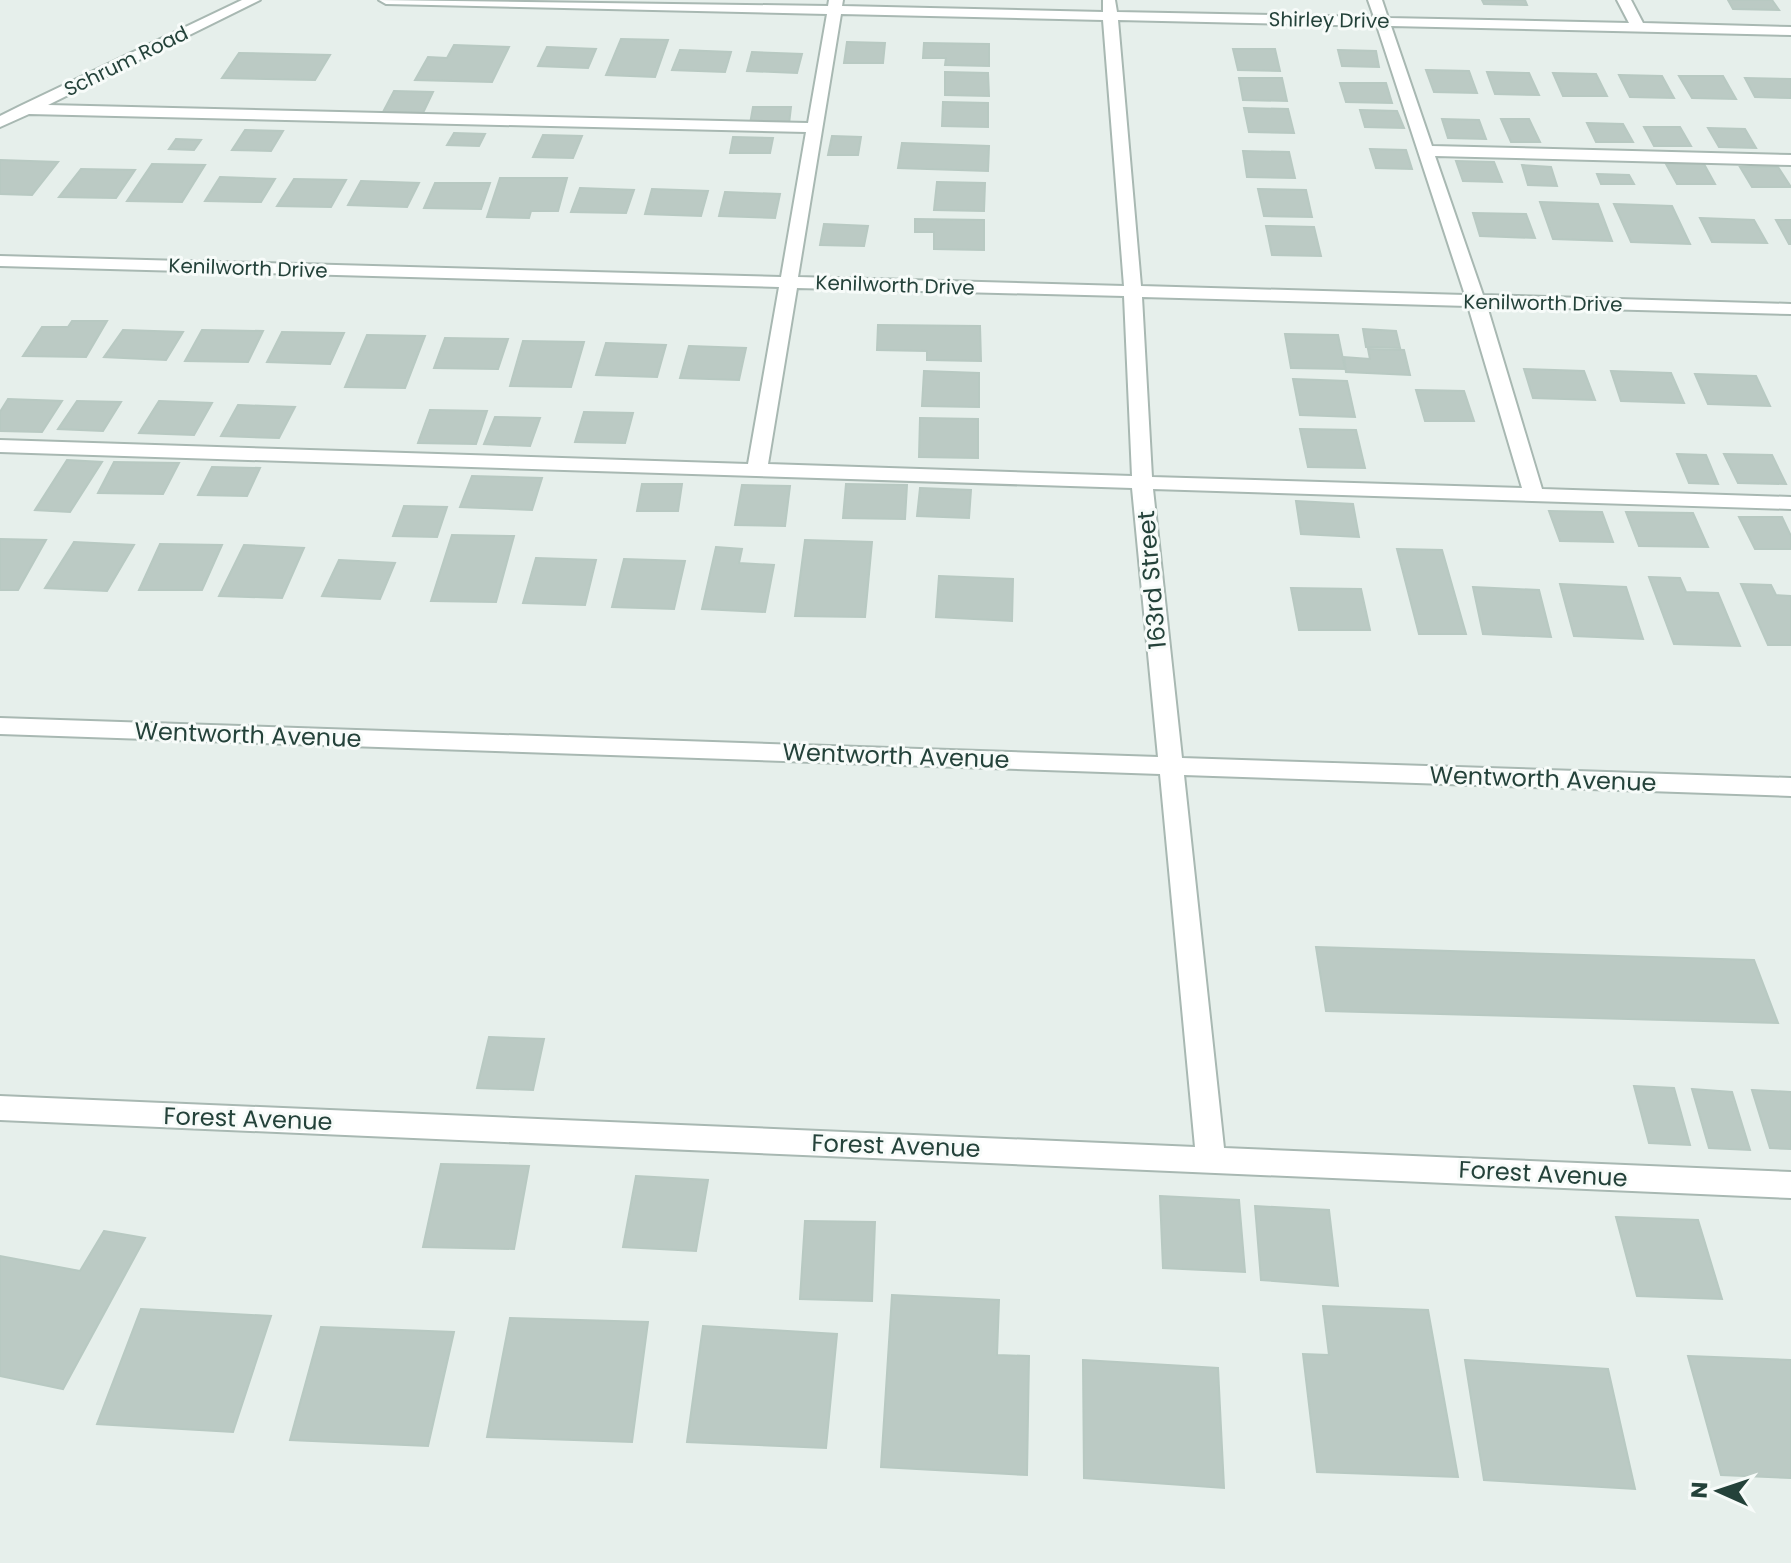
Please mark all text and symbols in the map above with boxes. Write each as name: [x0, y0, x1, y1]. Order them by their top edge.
street label: Shirley Drive: [1268, 5, 1390, 35]
street label: Schrum Road: [59, 19, 193, 103]
street label: Kenilworth Drive: [168, 251, 328, 285]
street label: Kenilworth Drive: [815, 268, 975, 302]
street label: Kenilworth Drive: [1463, 288, 1623, 318]
street label: 163rd Street: [1129, 509, 1174, 651]
street label: Wentworth Avenue: [134, 714, 362, 755]
street label: Wentworth Avenue: [782, 735, 1010, 776]
street label: Wentworth Avenue: [1429, 758, 1657, 799]
street label: Forest Avenue: [163, 1099, 333, 1138]
street label: Forest Avenue: [811, 1126, 981, 1165]
street label: Forest Avenue: [1458, 1153, 1628, 1194]
north arrow: [1679, 1451, 1759, 1531]
text: N: [1684, 1481, 1715, 1499]

